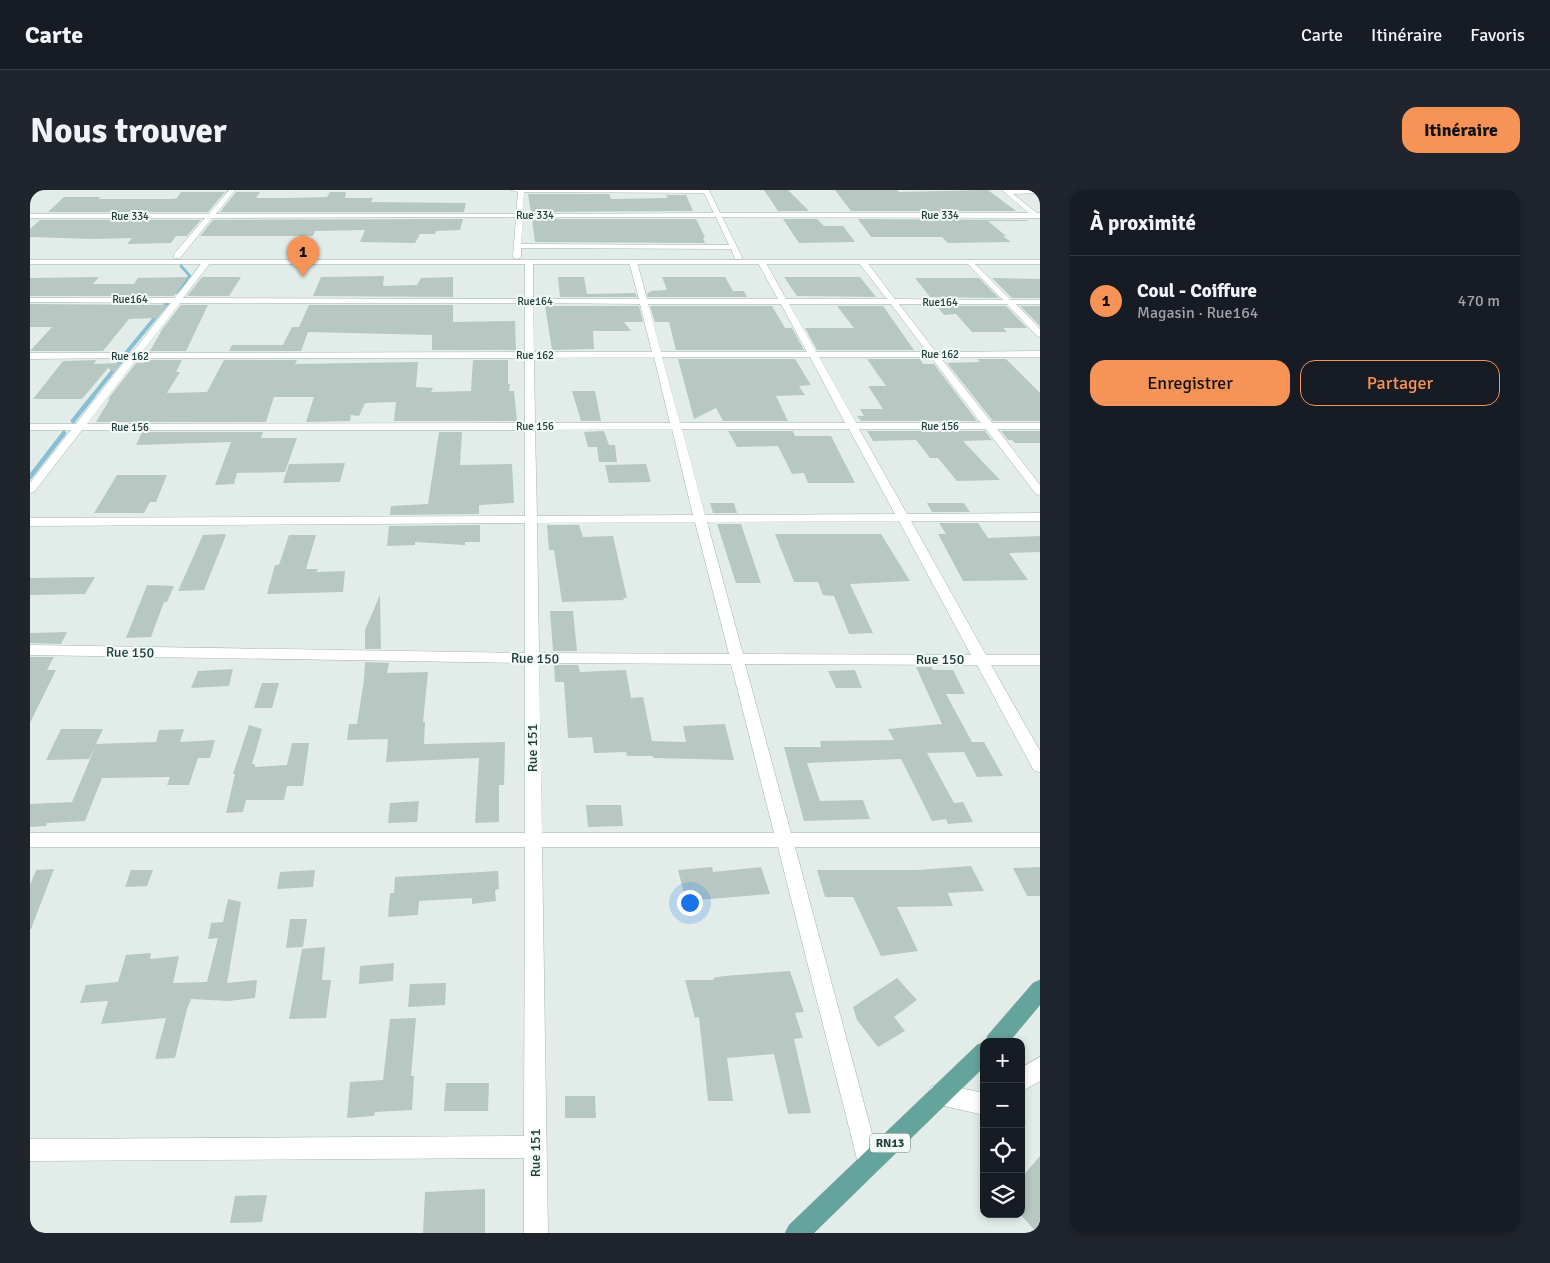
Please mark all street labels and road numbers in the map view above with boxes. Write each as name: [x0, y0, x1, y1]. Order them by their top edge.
street label: Rue 334: [516, 209, 554, 222]
street label: Rue 334: [921, 209, 959, 222]
street label: Rue 334: [111, 210, 149, 223]
street label: Rue164: [112, 293, 148, 306]
street label: Rue164: [517, 295, 553, 308]
street label: Rue164: [922, 296, 958, 309]
street label: Rue 162: [921, 348, 959, 361]
street label: Rue 162: [516, 349, 554, 362]
street label: Rue 162: [111, 350, 149, 363]
street label: Rue 156: [516, 420, 554, 433]
street label: Rue 156: [921, 420, 959, 433]
street label: Rue 156: [111, 421, 149, 434]
street label: Rue 150: [106, 644, 154, 661]
street label: Rue 150: [511, 650, 559, 667]
street label: Rue 150: [916, 651, 964, 668]
street label: Rue 151: [524, 724, 541, 772]
street label: Rue 151: [527, 1129, 544, 1177]
road number: RN13: [870, 1134, 910, 1152]

